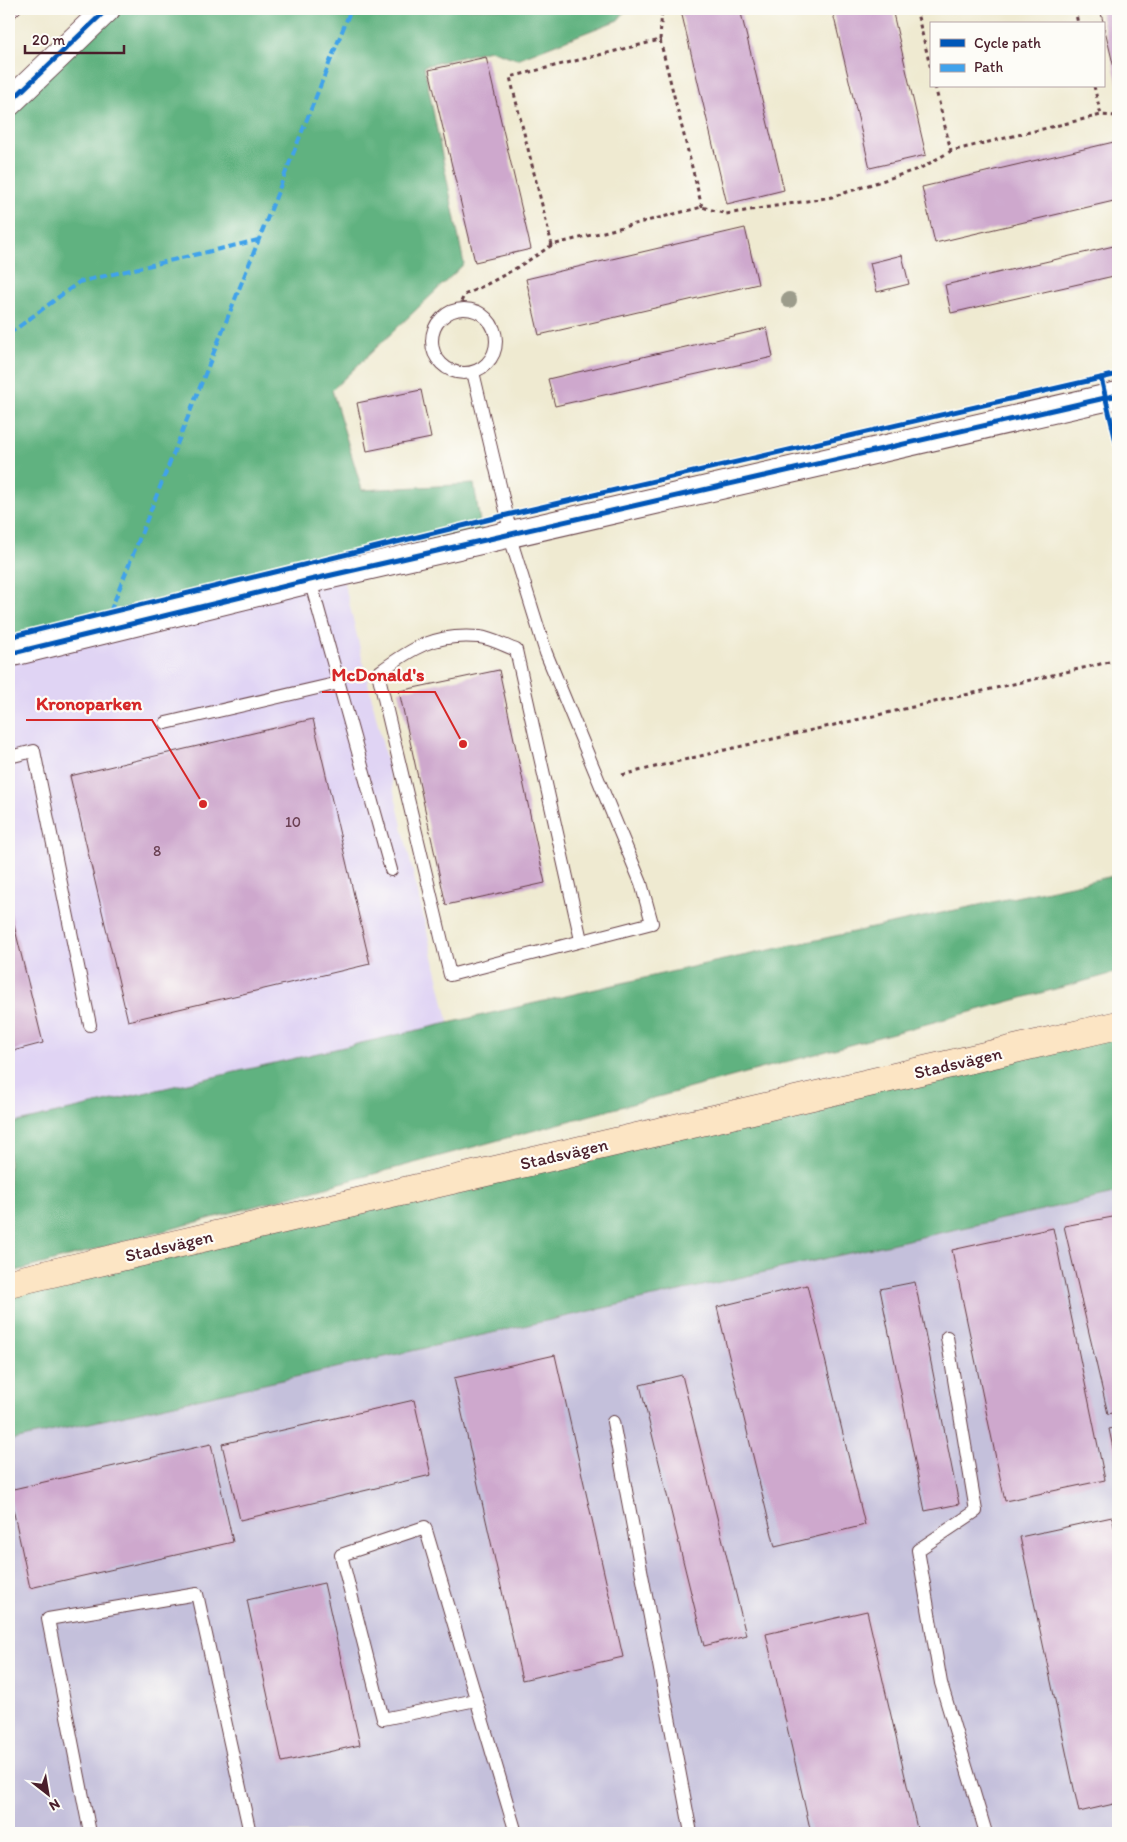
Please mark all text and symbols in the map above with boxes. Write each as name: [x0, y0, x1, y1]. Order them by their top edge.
scale bar: [25, 22, 124, 54]
legend: [930, 22, 1104, 88]
text: 20 m: [32, 31, 66, 49]
text: Cycle path: [974, 34, 1041, 52]
text: Path: [974, 58, 1003, 76]
callout: McDonald's: [322, 658, 435, 692]
text: McDonald's: [332, 663, 425, 686]
callout: Kronoparken: [26, 686, 152, 720]
text: Kronoparken: [36, 692, 142, 715]
house number: 10: [285, 813, 301, 831]
house number: 8: [153, 842, 161, 860]
street label: Stadsvägen: [912, 1042, 1004, 1084]
street label: Stadsvägen: [518, 1133, 610, 1175]
street label: Stadsvägen: [123, 1225, 215, 1267]
north arrow: [22, 1770, 72, 1820]
text: N: [46, 1795, 63, 1814]

